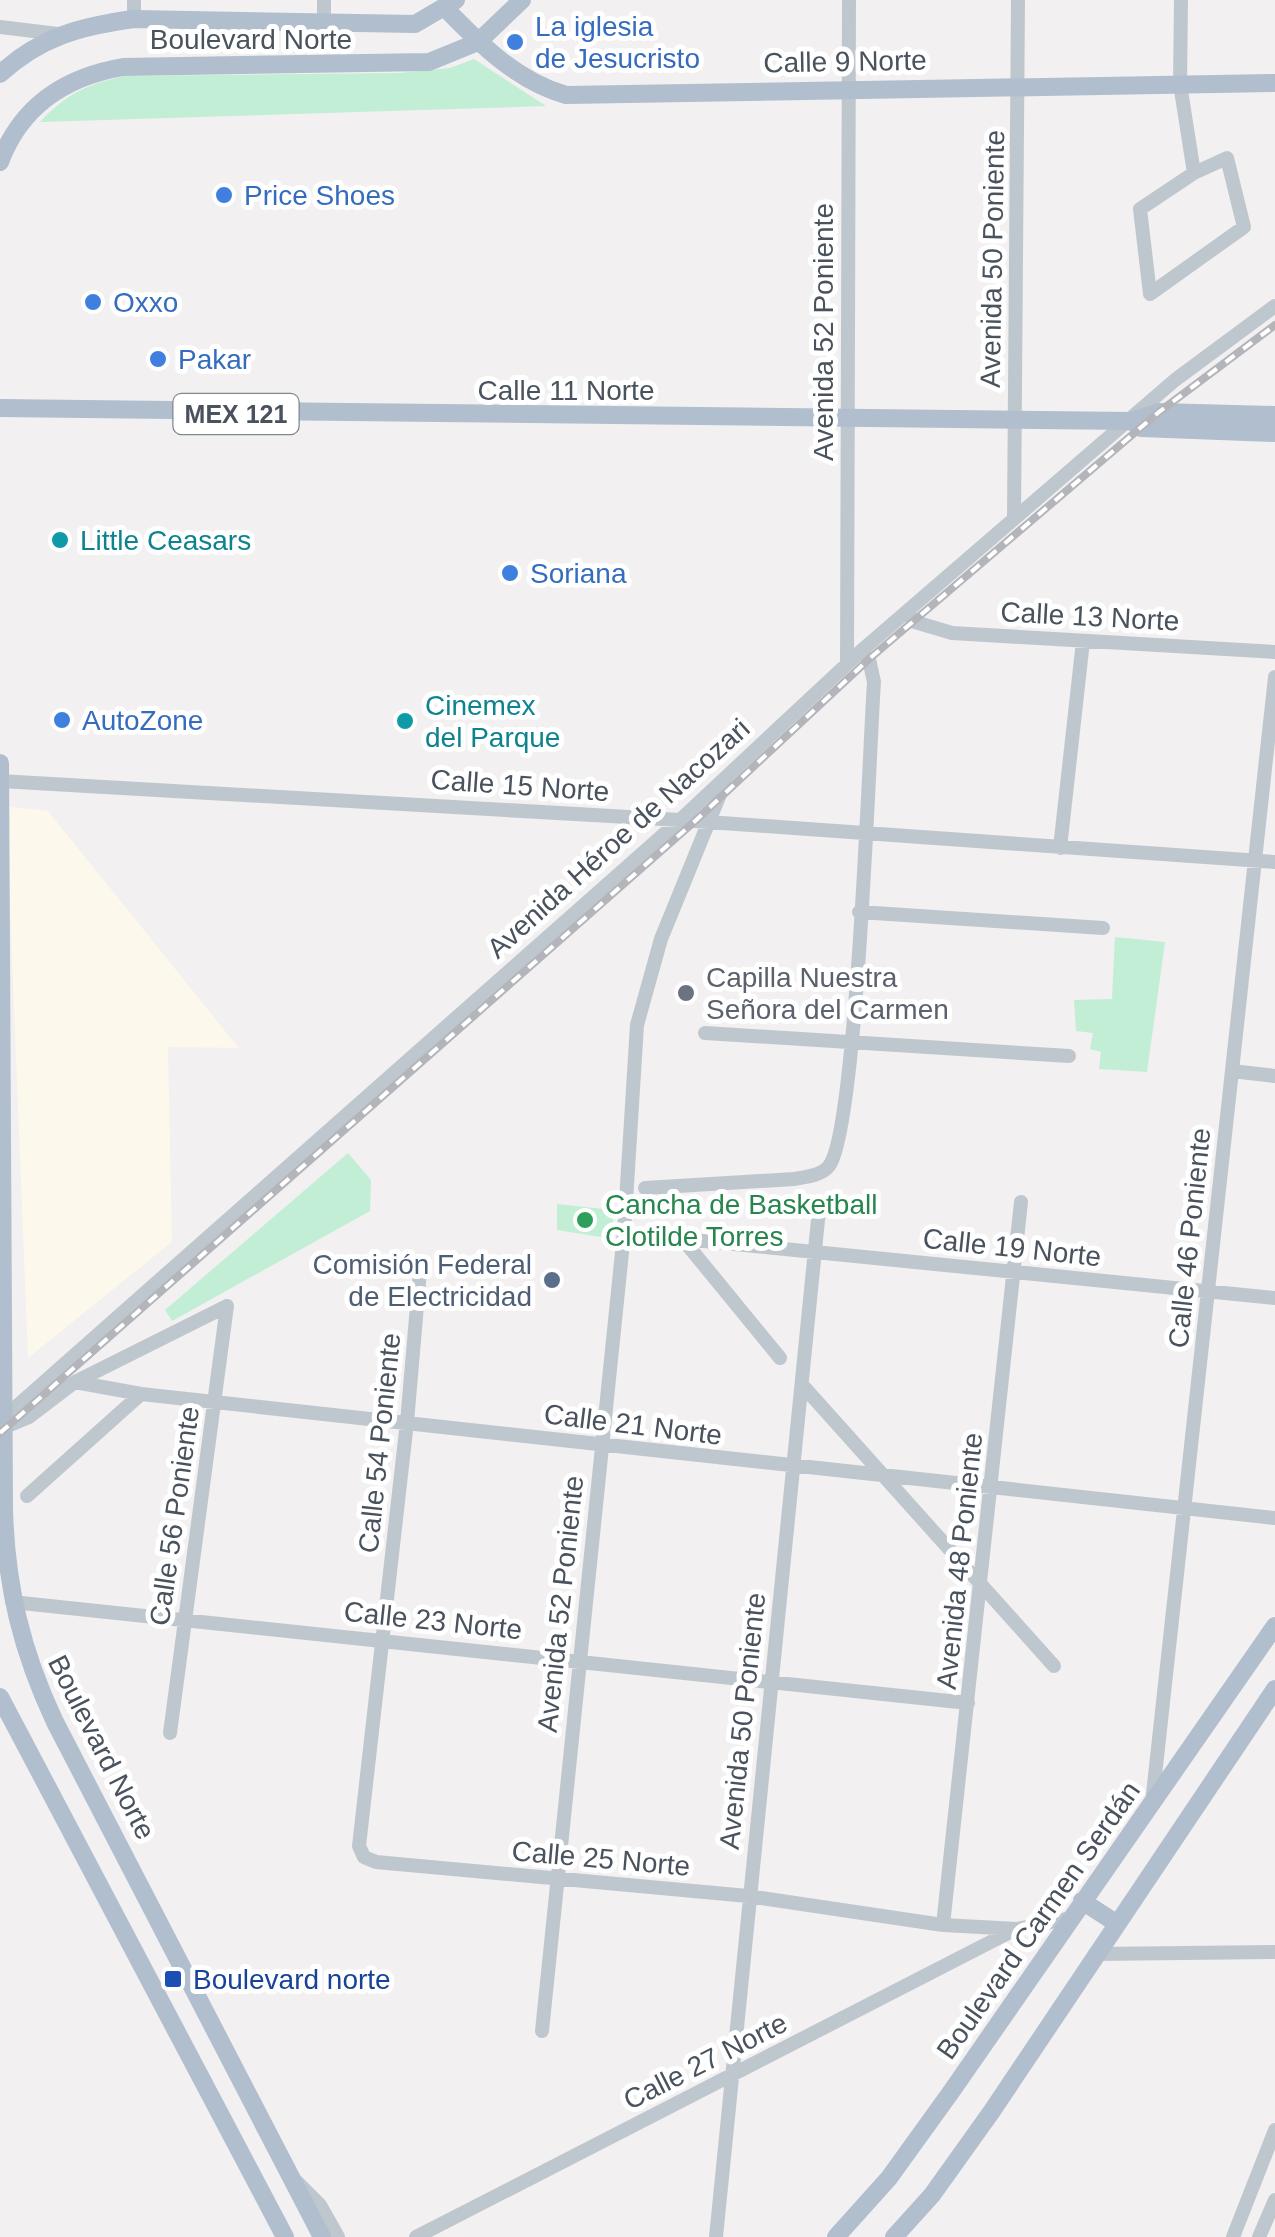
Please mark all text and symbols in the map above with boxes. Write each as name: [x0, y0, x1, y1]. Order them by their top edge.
place label: La iglesia de Jesucristo: [535, 11, 700, 74]
street label: Boulevard Norte: [150, 24, 352, 55]
marker: La iglesia de Jesucristo: [504, 31, 526, 53]
street label: Calle 9 Norte: [763, 45, 927, 78]
street label: Avenida 50 Poniente: [975, 130, 1010, 388]
place label: Price Shoes: [244, 180, 395, 211]
marker: Price Shoes: [213, 184, 235, 206]
street label: Avenida 52 Poniente: [808, 203, 839, 461]
place label: Oxxo: [113, 287, 178, 318]
marker: Oxxo: [82, 291, 104, 313]
place label: Pakar: [178, 344, 251, 375]
marker: Pakar: [147, 348, 169, 370]
street label: Calle 11 Norte: [478, 375, 654, 406]
road number: MEX 121: [174, 394, 298, 434]
place label: Little Ceasars: [80, 525, 251, 556]
marker: Little Ceasars: [49, 529, 71, 551]
place label: Soriana: [530, 558, 627, 589]
marker: Soriana: [499, 562, 521, 584]
street label: Calle 13 Norte: [1000, 596, 1180, 637]
place label: Cinemex del Parque: [425, 690, 560, 753]
place label: AutoZone: [82, 705, 203, 736]
marker: AutoZone: [51, 709, 73, 731]
marker: Cinemex del Parque: [394, 710, 416, 732]
street label: Avenida Héroe de Nacozari: [481, 712, 756, 964]
street label: Calle 15 Norte: [430, 764, 610, 807]
place label: Capilla Nuestra Señora del Carmen: [706, 962, 949, 1025]
marker: Capilla Nuestra Señora del Carmen: [675, 982, 697, 1004]
street label: Calle 46 Poniente: [1163, 1127, 1216, 1350]
place label: Cancha de Basketball Clotilde Torres: [605, 1189, 877, 1252]
marker: Cancha de Basketball Clotilde Torres: [574, 1209, 596, 1231]
street label: Calle 19 Norte: [921, 1223, 1103, 1272]
place label: Comisión Federal de Electricidad: [313, 1249, 532, 1312]
marker: Comisión Federal de Electricidad: [541, 1269, 563, 1291]
street label: Calle 54 Poniente: [353, 1332, 406, 1555]
street label: Calle 21 Norte: [542, 1398, 724, 1451]
street label: Calle 56 Poniente: [144, 1404, 205, 1628]
street label: Avenida 48 Poniente: [931, 1431, 988, 1691]
street label: Avenida 52 Poniente: [532, 1474, 589, 1734]
street label: Avenida 50 Poniente: [714, 1591, 771, 1851]
street label: Calle 23 Norte: [342, 1596, 524, 1645]
street label: Boulevard Norte: [42, 1650, 161, 1844]
street label: Boulevard Carmen Serdán: [931, 1776, 1146, 2065]
street label: Calle 25 Norte: [510, 1835, 691, 1882]
place label: Boulevard norte: [193, 1964, 391, 1995]
marker: Boulevard norte: [162, 1968, 184, 1990]
street label: Calle 27 Norte: [618, 2007, 792, 2116]

